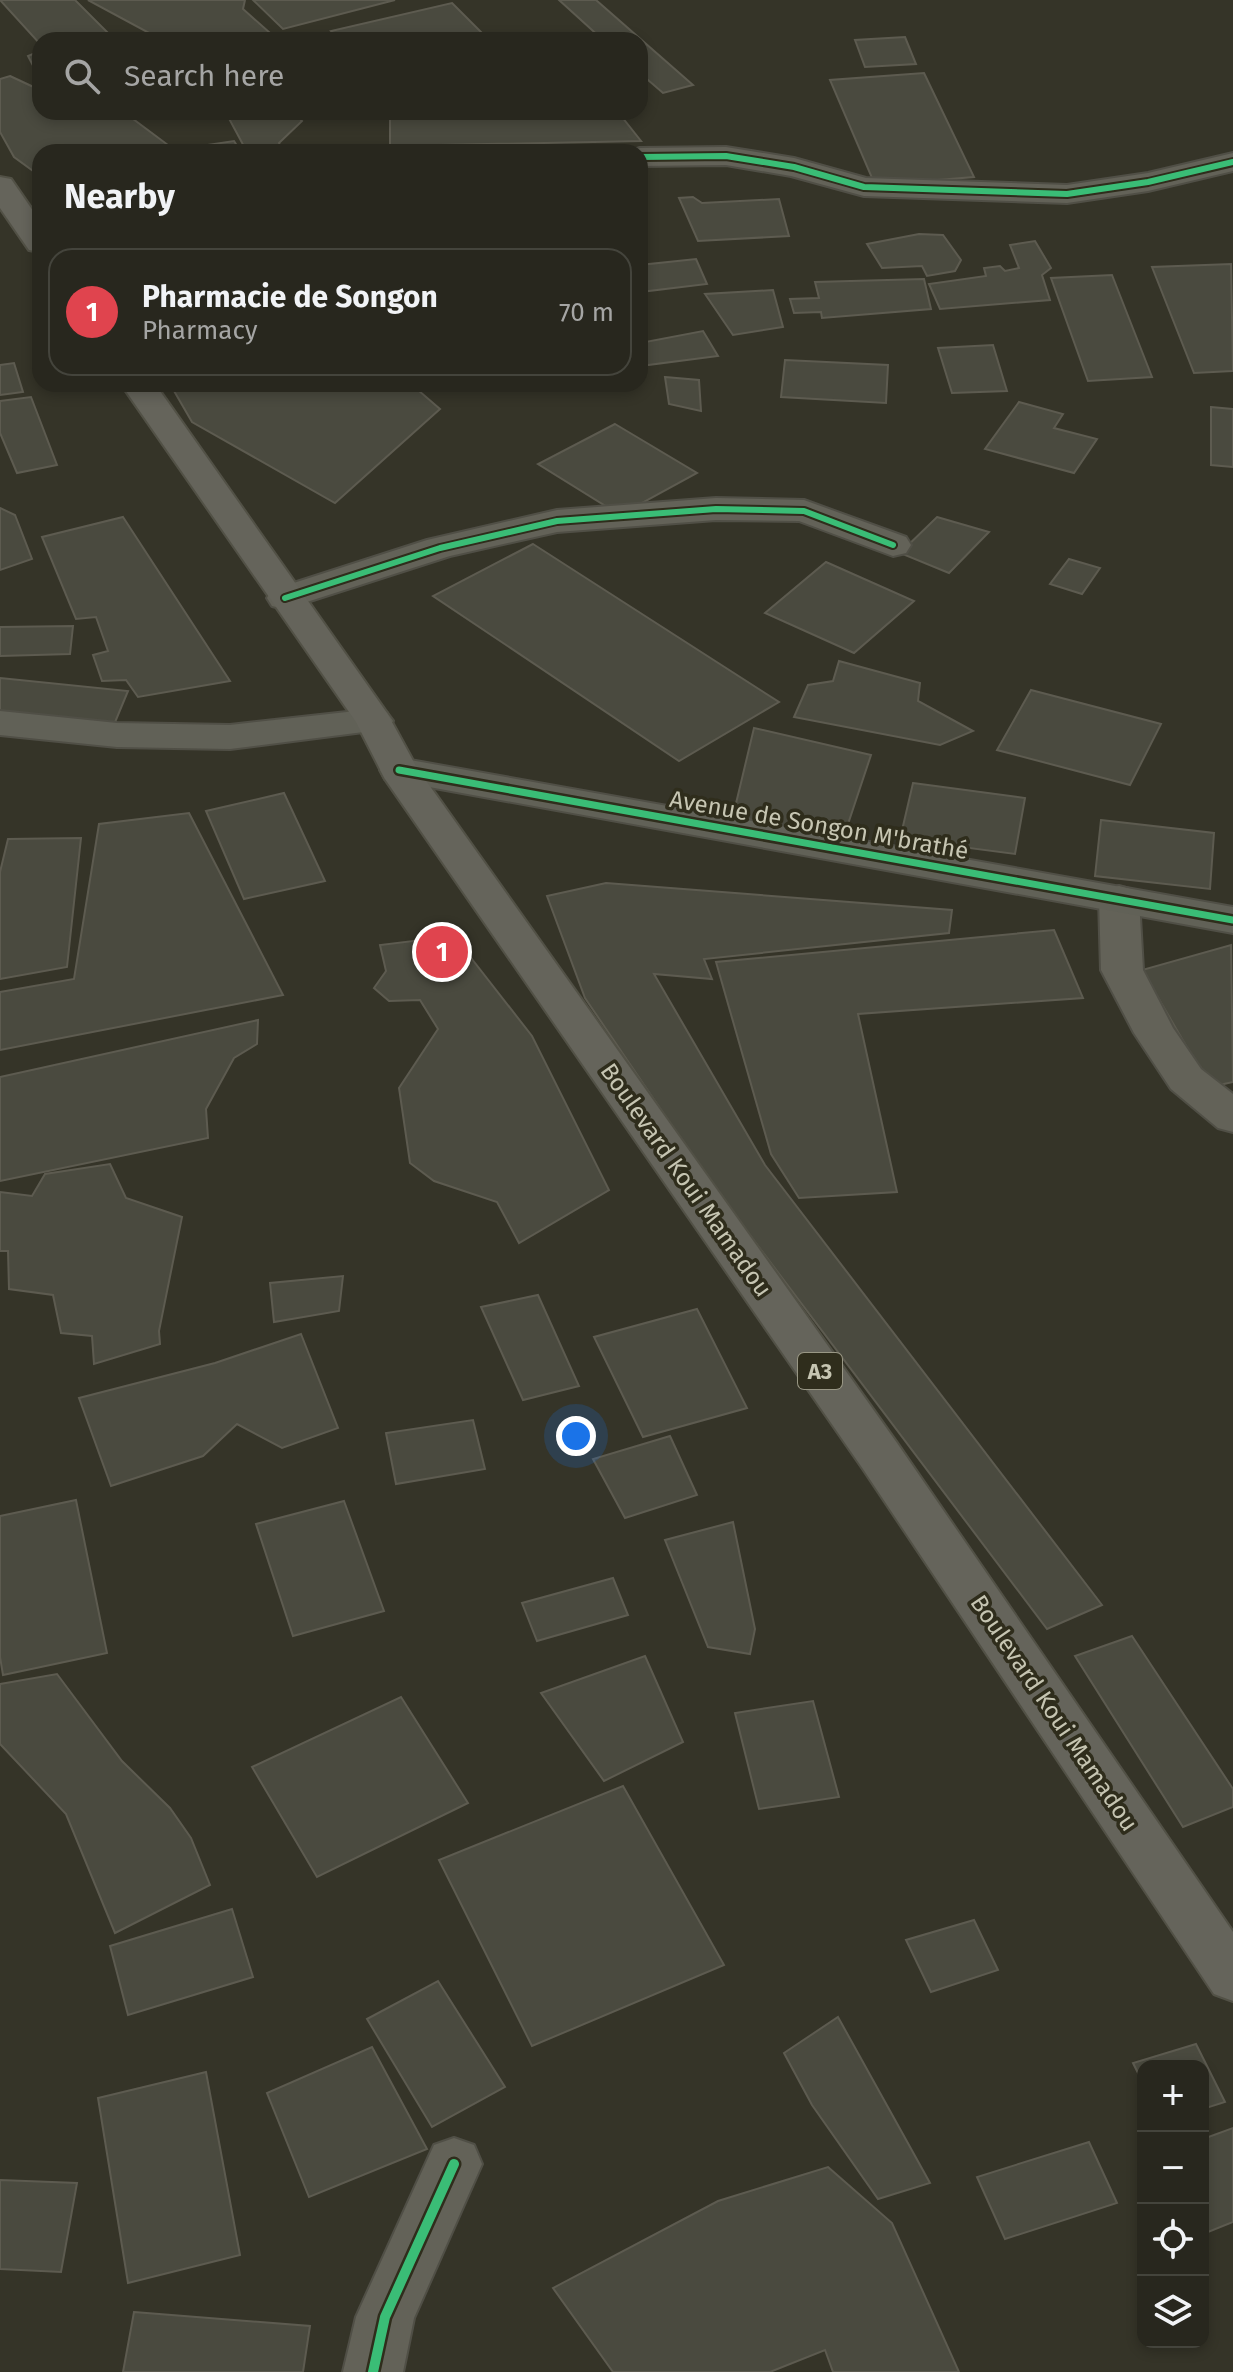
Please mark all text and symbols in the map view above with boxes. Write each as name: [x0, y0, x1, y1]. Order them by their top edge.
search box: [32, 32, 648, 120]
icon: search: [60, 54, 104, 98]
text: Search here: [124, 58, 284, 94]
text: Nearby: [64, 176, 175, 217]
text: Pharmacie de Songon: [142, 279, 438, 315]
text: 1: [86, 297, 98, 328]
text: 70 m: [559, 297, 614, 328]
text: Pharmacy: [142, 315, 258, 346]
street label: Avenue de Songon M'brathé: [667, 785, 971, 865]
pin: 1: [416, 922, 468, 982]
street label: Boulevard Koui Mamadou: [595, 1058, 777, 1302]
road number: A3: [798, 1353, 842, 1389]
your location: [556, 1416, 596, 1456]
street label: Boulevard Koui Mamadou: [964, 1590, 1144, 1836]
map controls: [1137, 2060, 1209, 2348]
button: +: [1137, 2060, 1209, 2132]
button: −: [1137, 2132, 1209, 2204]
button: locate: [1137, 2204, 1209, 2276]
button: layers: [1137, 2276, 1209, 2348]

